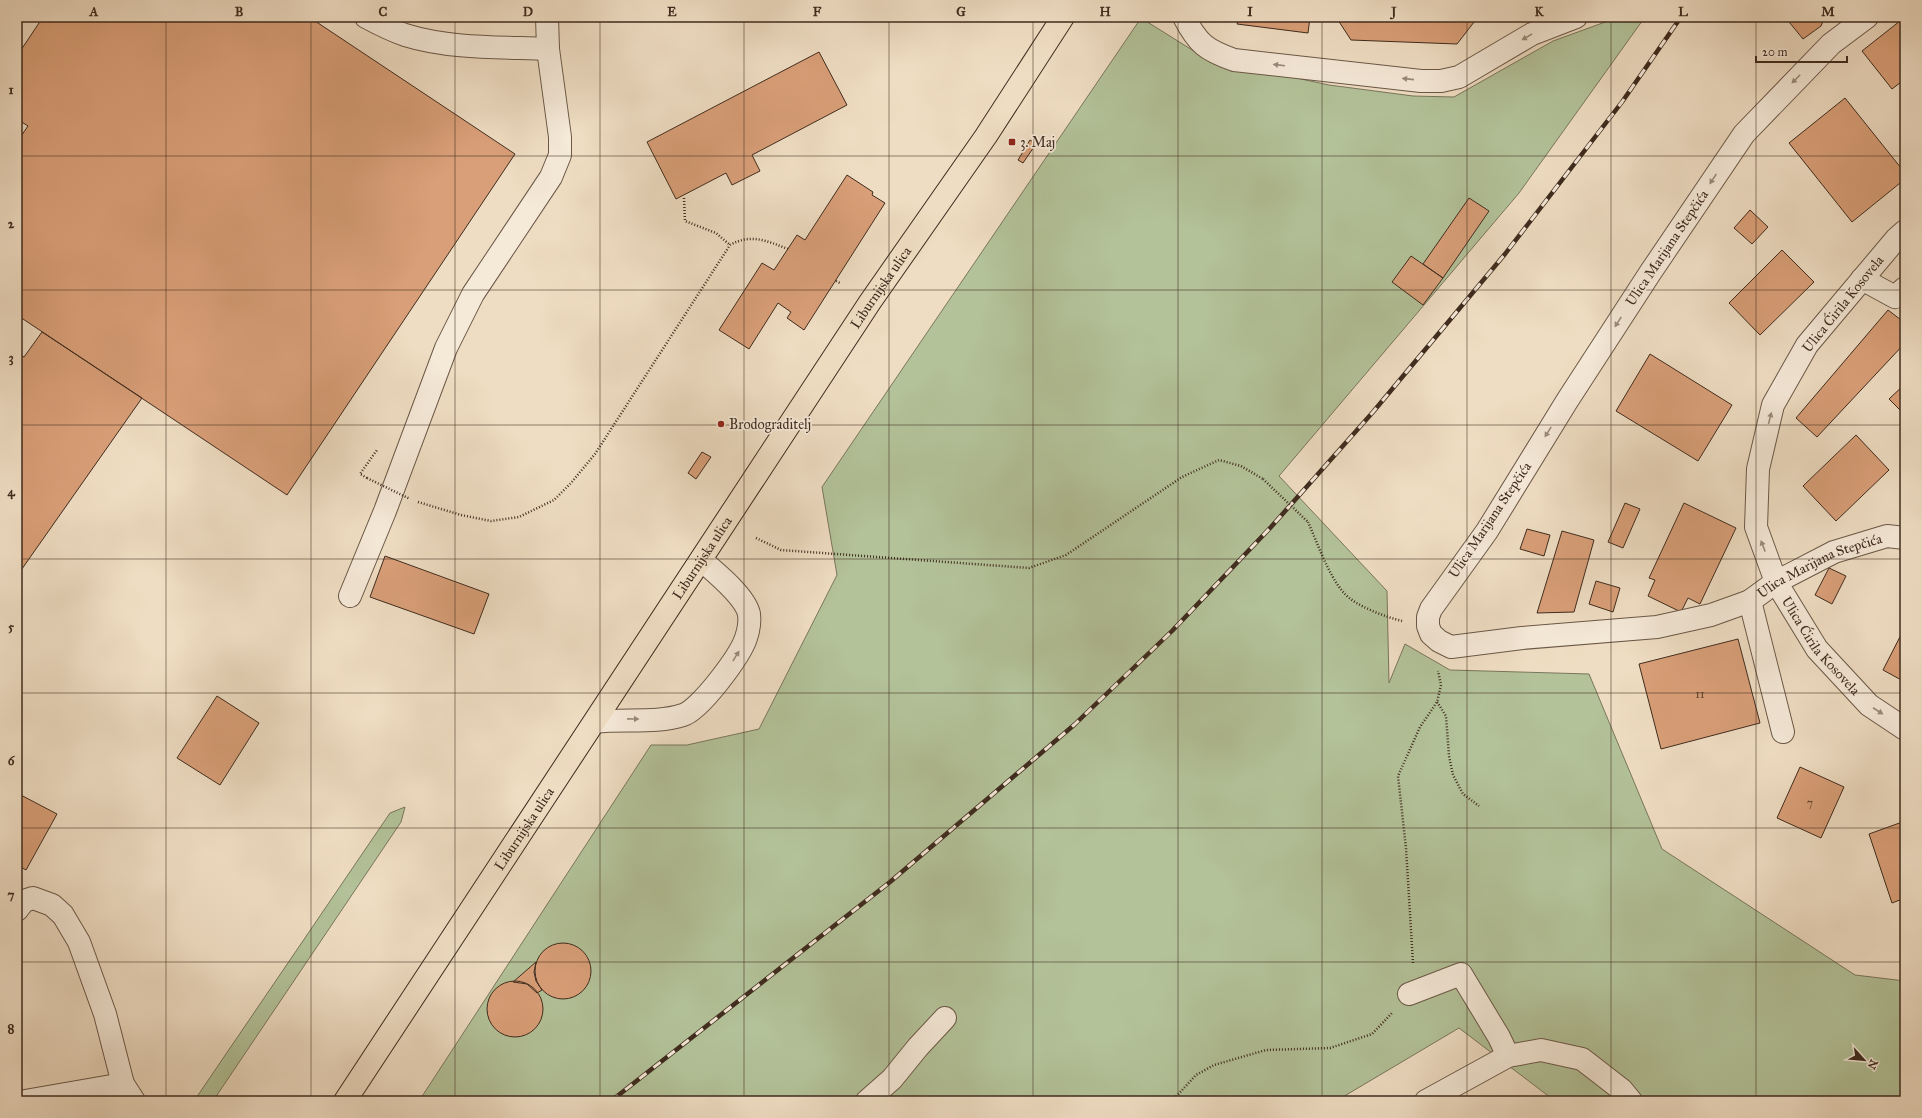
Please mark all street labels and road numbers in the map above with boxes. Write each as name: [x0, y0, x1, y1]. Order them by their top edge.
street label: Ulica Marijana Stepčića: [1622, 187, 1712, 309]
street label: Liburnijska ulica: [846, 243, 915, 332]
street label: Ulica Ćirila Kosovela: [1797, 251, 1887, 356]
street label: Ulica Marijana Stepčića: [1445, 459, 1535, 581]
street label: Liburnijska ulica: [669, 513, 735, 603]
street label: Ulica Marijana Stepčića: [1754, 530, 1884, 602]
street label: Ulica Ćirila Kosovela: [1778, 593, 1864, 699]
street label: Liburnijska ulica: [491, 784, 557, 873]

